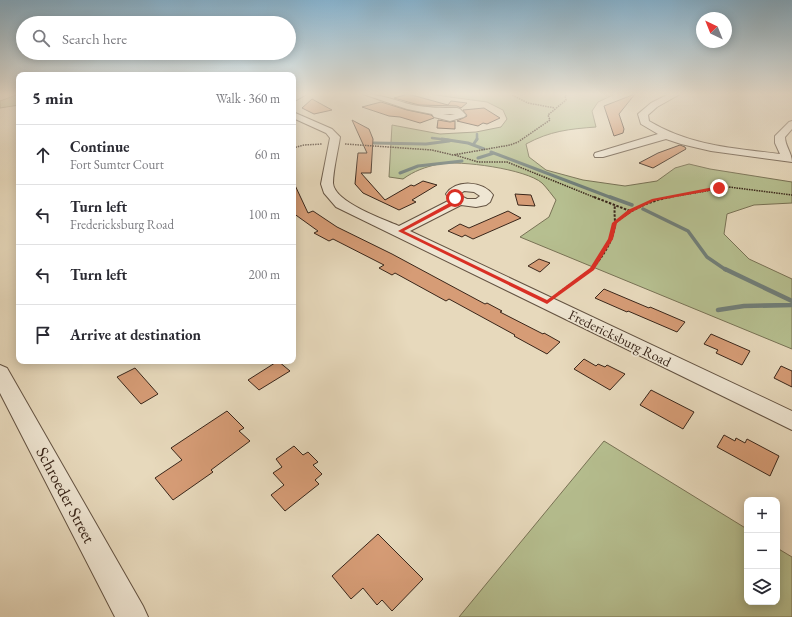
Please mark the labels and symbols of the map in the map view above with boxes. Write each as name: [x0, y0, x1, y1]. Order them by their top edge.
north arrow: [696, 12, 732, 48]
route end: [710, 179, 728, 197]
route start: [446, 189, 464, 207]
street label: Fredericksburg Road: [566, 305, 675, 371]
street label: Schroeder Street: [31, 443, 101, 547]

